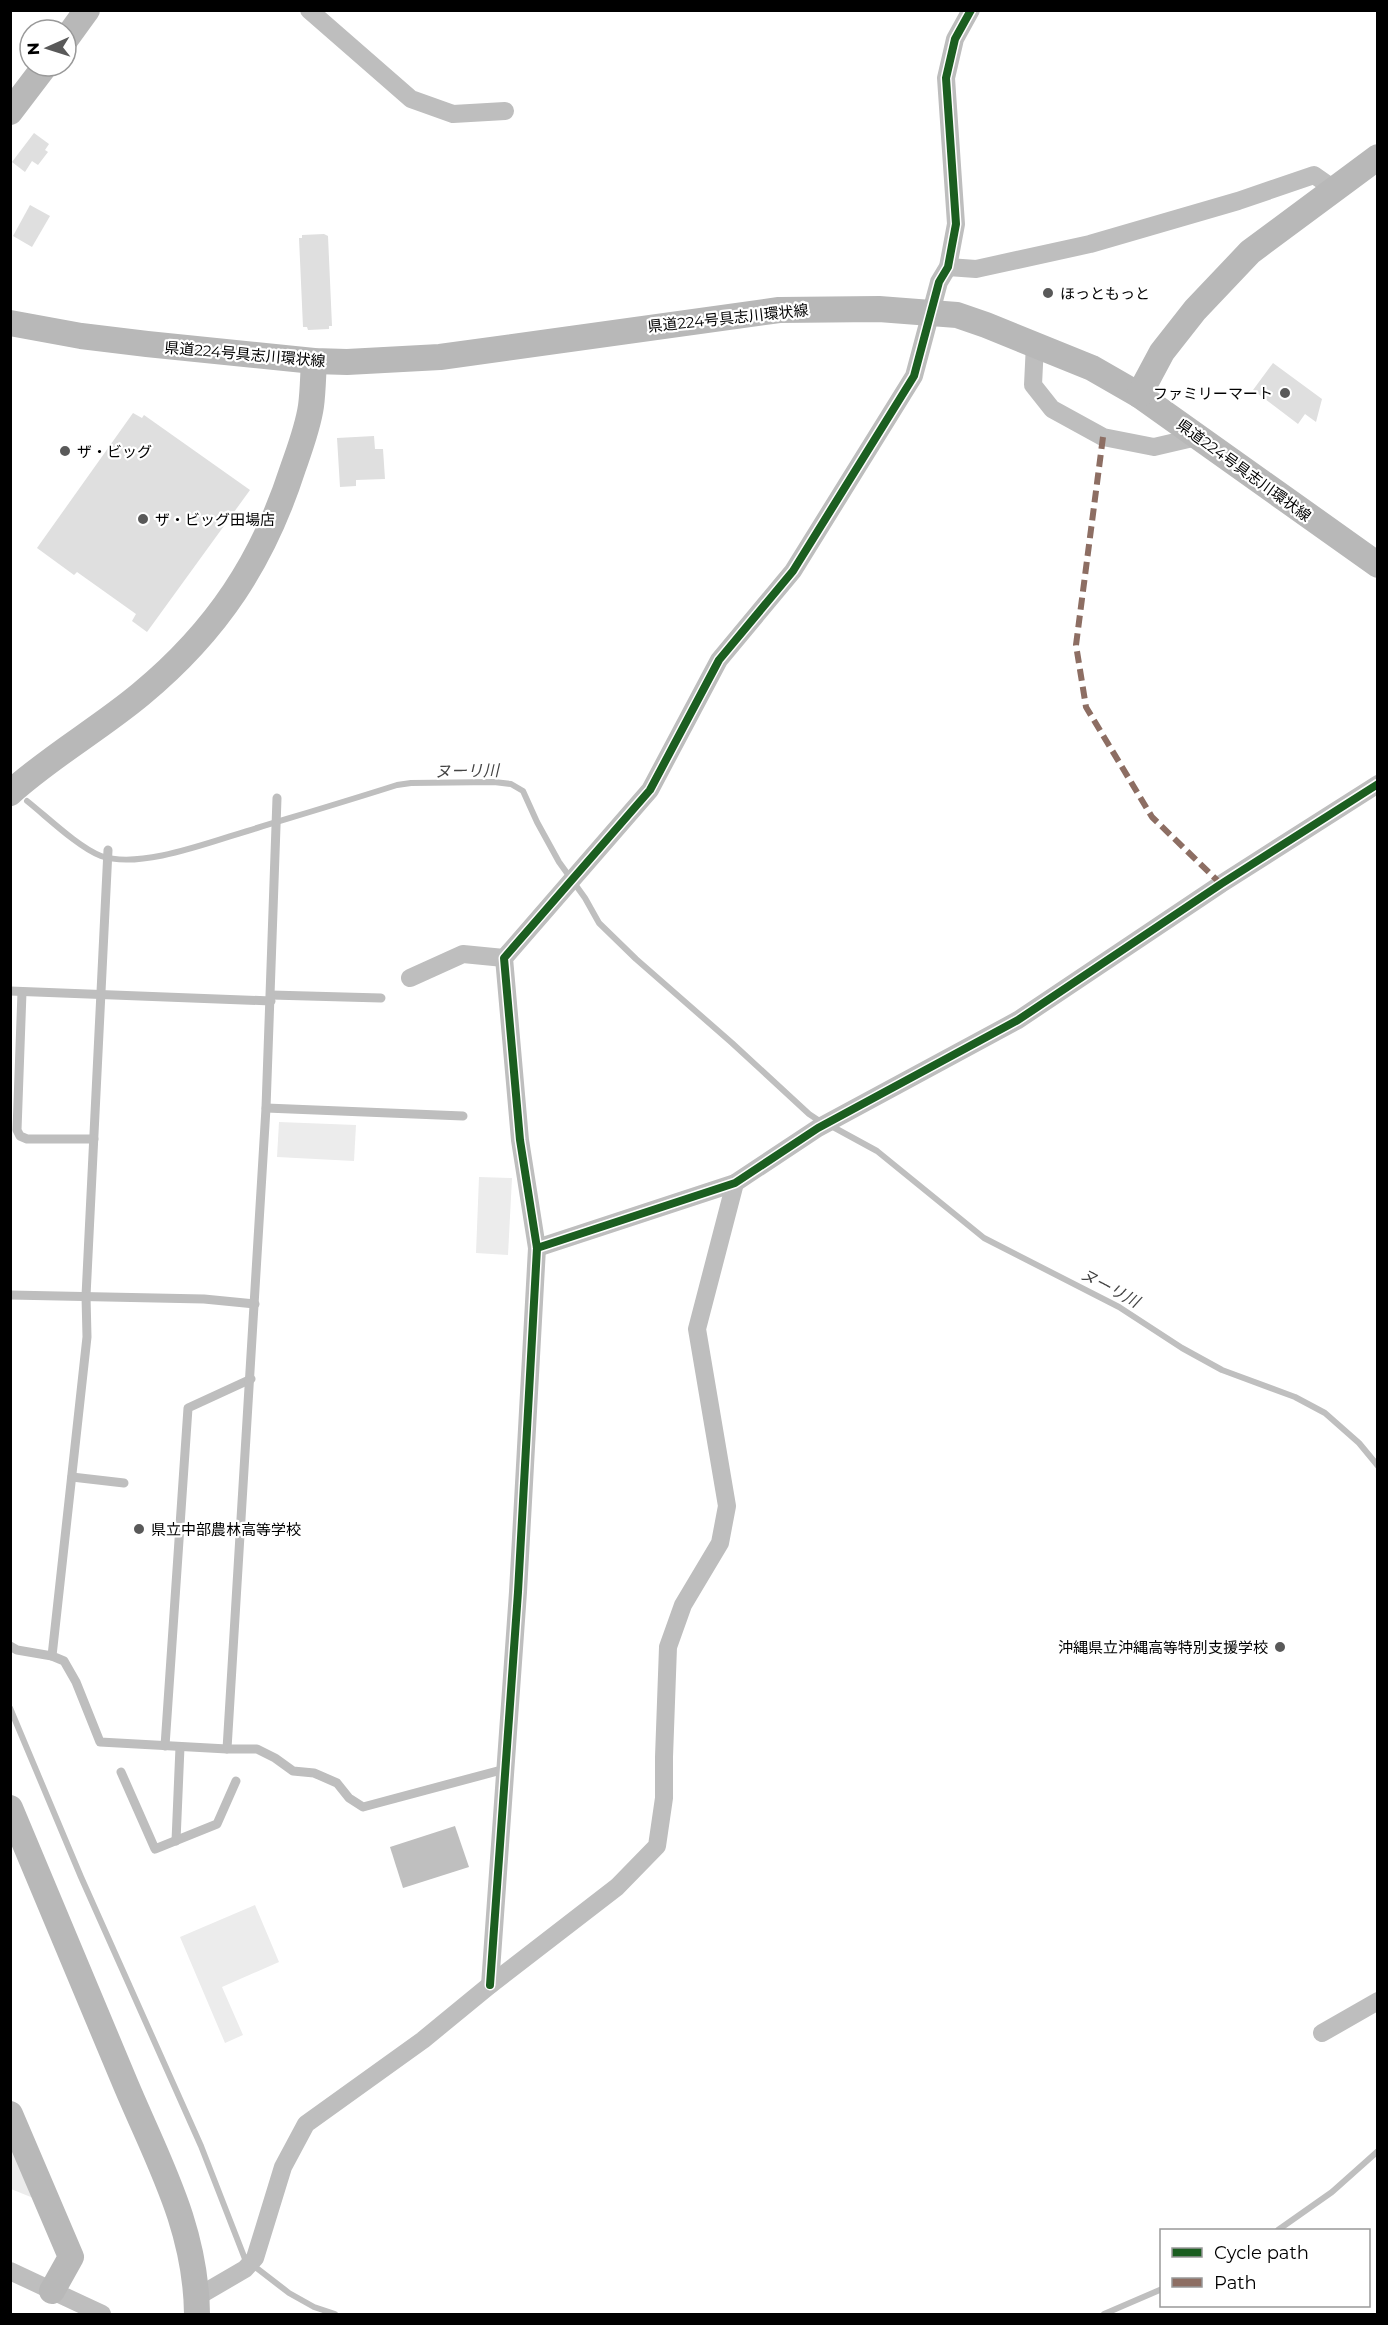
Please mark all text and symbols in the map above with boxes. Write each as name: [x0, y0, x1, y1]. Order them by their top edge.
north arrow: [18, 18, 78, 78]
text: N: [24, 42, 43, 56]
place label: ほっともっと: [1060, 284, 1150, 303]
marker: ほっともっと: [1041, 286, 1055, 300]
street label: 県道224号具志川環状線: [647, 300, 809, 336]
street label: 県道224号具志川環状線: [164, 337, 326, 371]
place label: ファミリーマート: [1153, 384, 1273, 403]
marker: ファミリーマート: [1278, 386, 1292, 400]
street label: 県道224号具志川環状線: [1173, 415, 1315, 525]
place label: ザ・ビッグ: [77, 442, 152, 461]
marker: ザ・ビッグ: [58, 444, 72, 458]
place label: ザ・ビッグ田場店: [155, 510, 275, 529]
marker: ザ・ビッグ田場店: [136, 512, 150, 526]
water label: ヌーリ川: [435, 761, 501, 781]
water label: ヌーリ川: [1077, 1265, 1144, 1312]
place label: 県立中部農林高等学校: [151, 1520, 301, 1539]
marker: 県立中部農林高等学校: [132, 1522, 146, 1536]
place label: 沖縄県立沖縄高等特別支援学校: [1058, 1638, 1268, 1657]
marker: 沖縄県立沖縄高等特別支援学校: [1273, 1640, 1287, 1654]
legend: [1160, 2229, 1370, 2307]
text: Cycle path: [1214, 2242, 1309, 2264]
text: Path: [1214, 2272, 1257, 2294]

